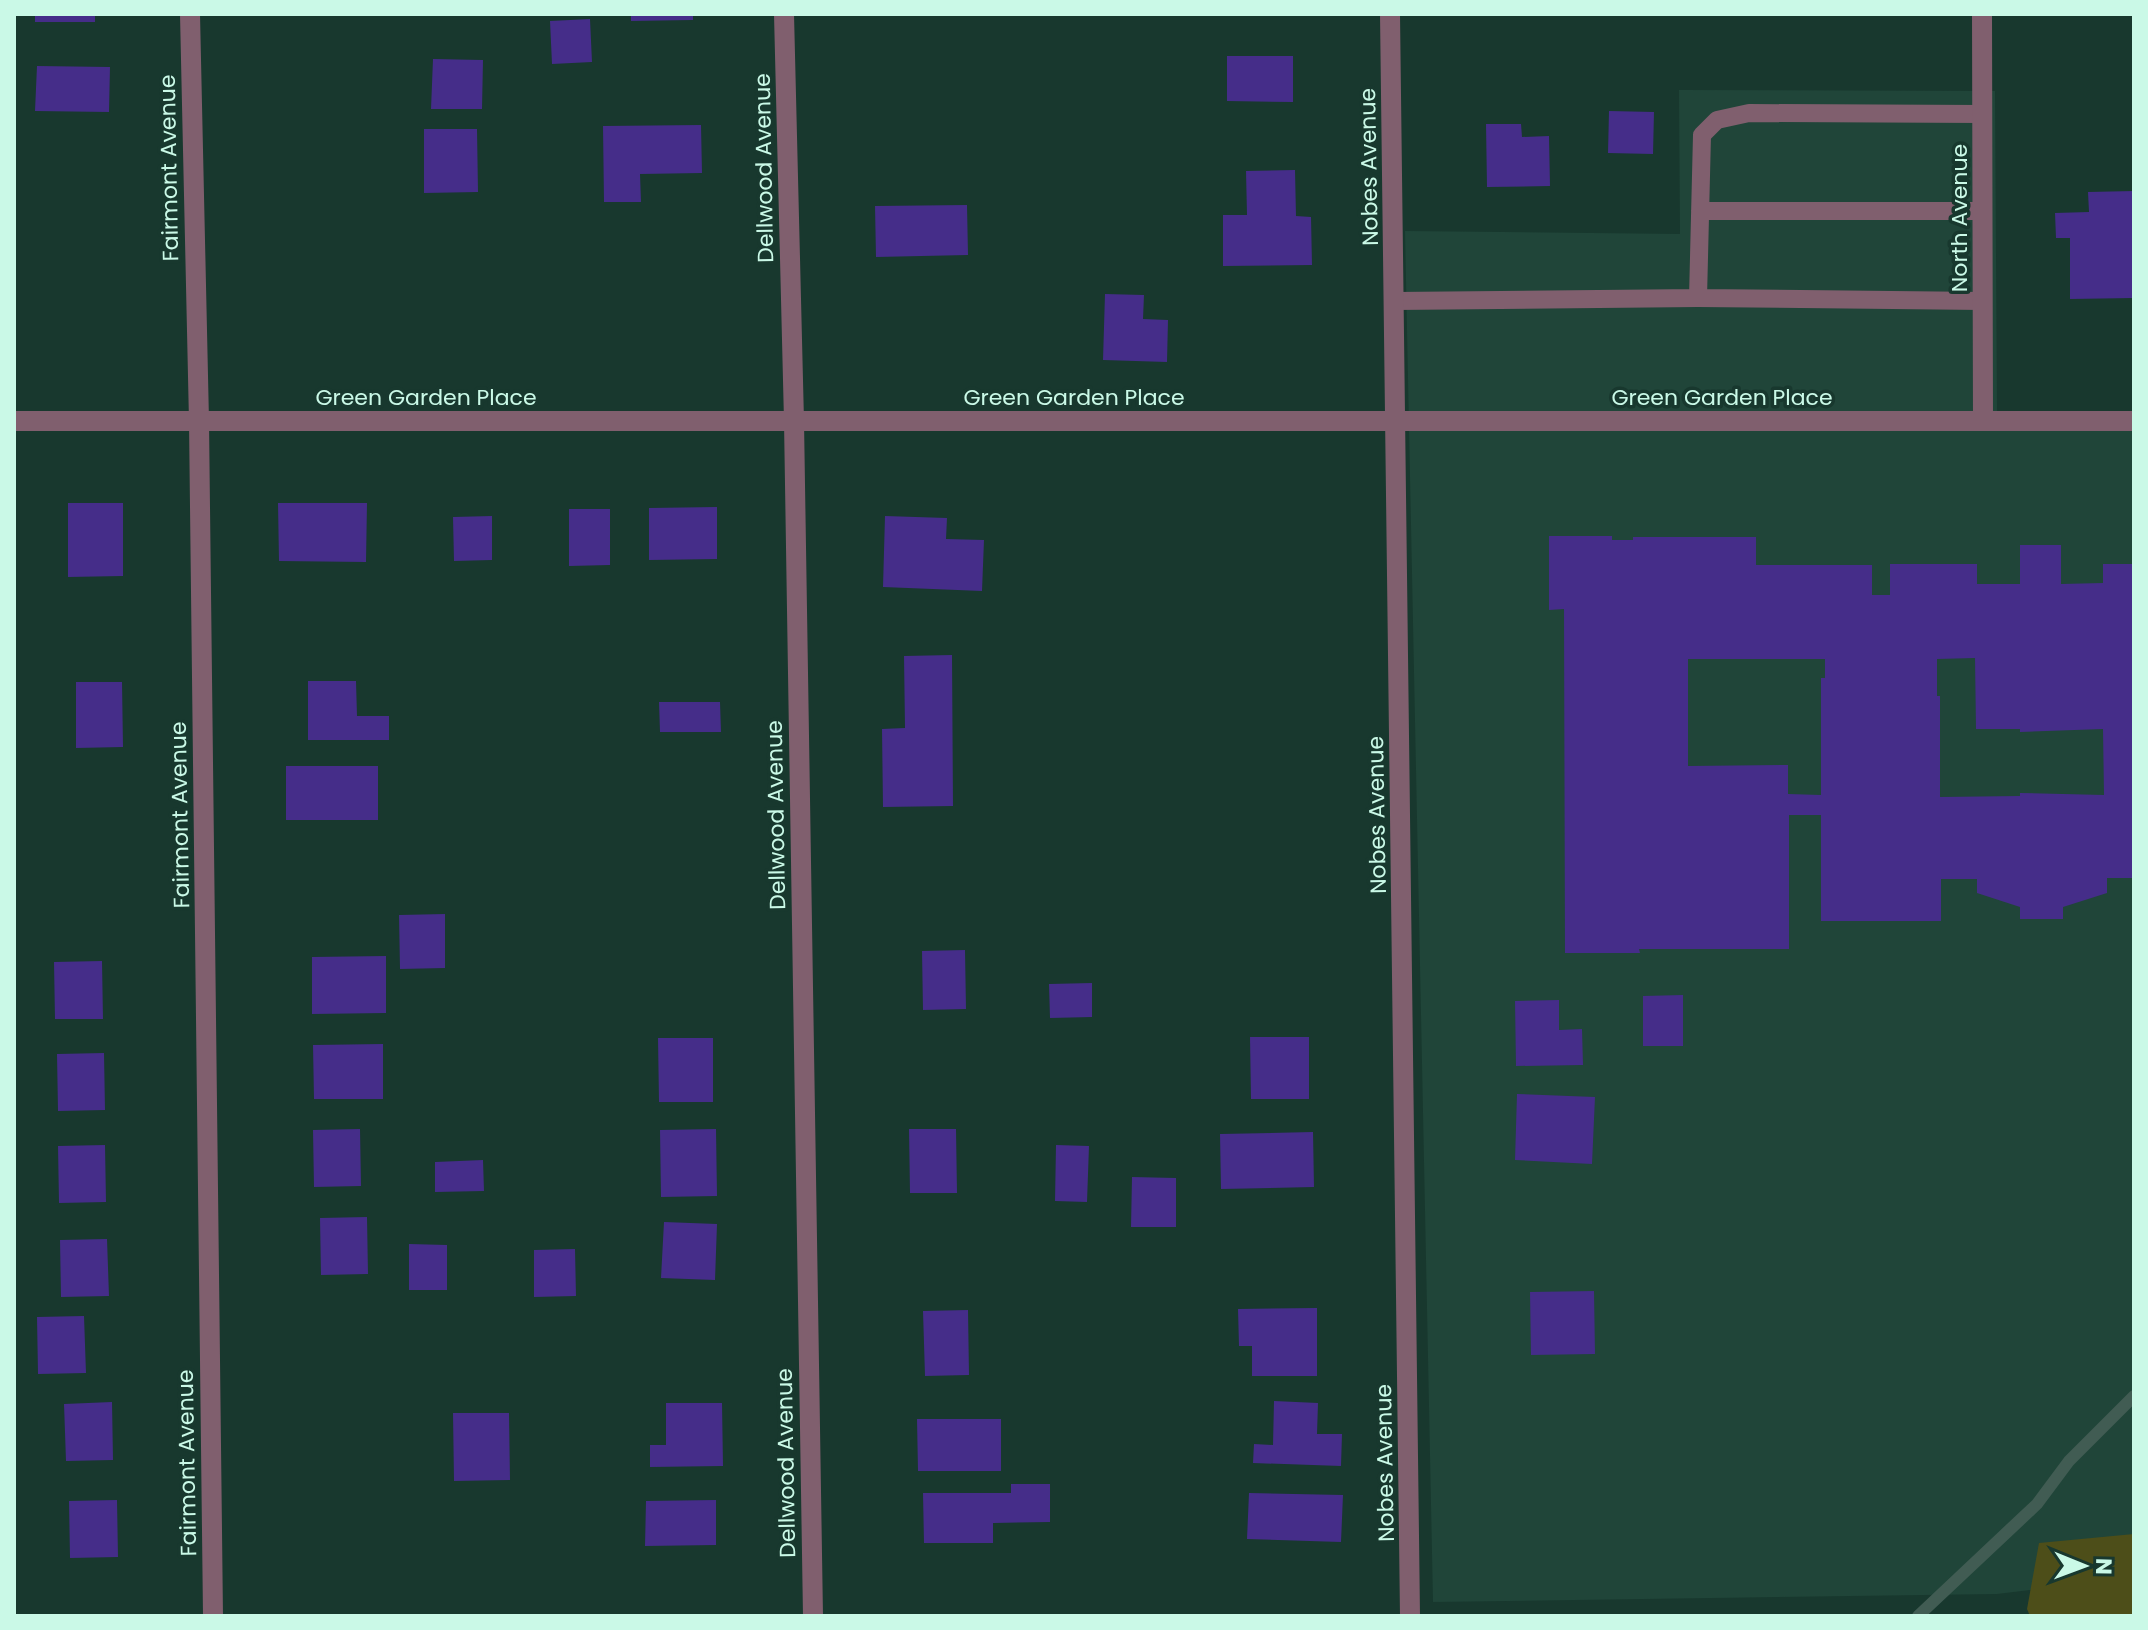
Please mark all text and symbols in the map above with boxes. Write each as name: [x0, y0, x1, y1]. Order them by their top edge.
street label: Dellwood Avenue: [747, 73, 781, 263]
street label: Fairmont Avenue: [152, 74, 186, 262]
street label: Nobes Avenue: [1352, 88, 1386, 246]
street label: North Avenue: [1944, 144, 1975, 292]
street label: Green Garden Place: [315, 382, 537, 413]
street label: Green Garden Place: [963, 382, 1185, 413]
street label: Green Garden Place: [1611, 382, 1833, 413]
street label: Dellwood Avenue: [759, 720, 793, 910]
street label: Fairmont Avenue: [163, 721, 197, 909]
street label: Nobes Avenue: [1360, 736, 1394, 894]
street label: Dellwood Avenue: [769, 1368, 803, 1558]
street label: Fairmont Avenue: [170, 1369, 204, 1557]
street label: Nobes Avenue: [1368, 1384, 1402, 1542]
north arrow: [2044, 1526, 2124, 1606]
text: N: [2088, 1558, 2119, 1575]

